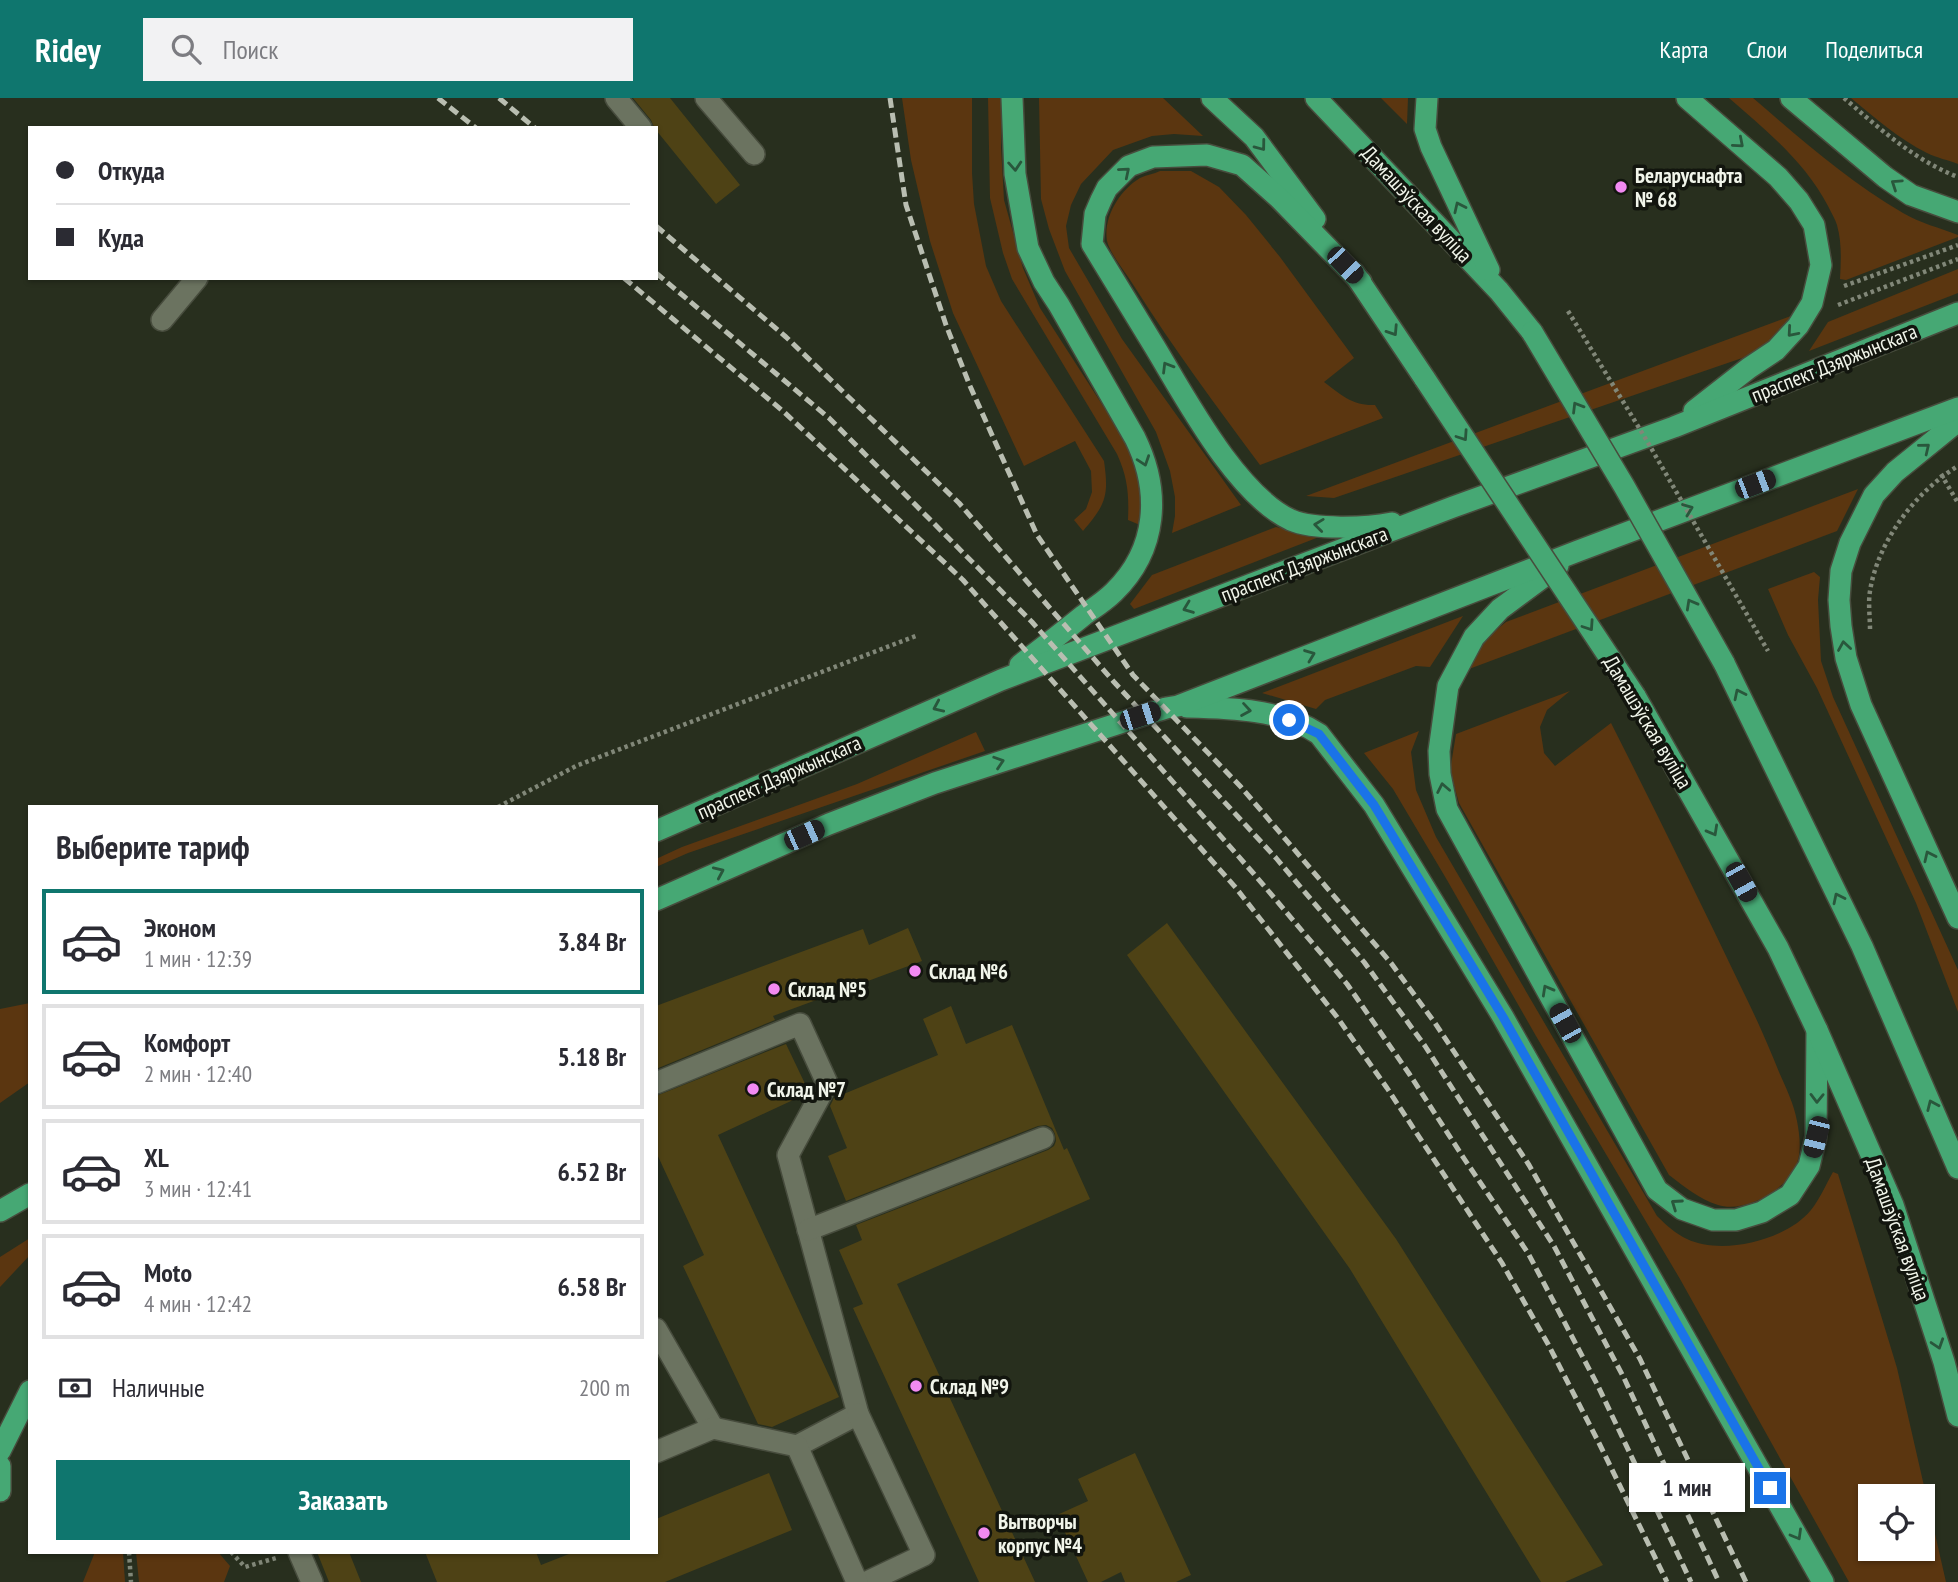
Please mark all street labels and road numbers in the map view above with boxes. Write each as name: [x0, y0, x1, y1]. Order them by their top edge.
street label: Дамашэўская вуліца: [1356, 140, 1478, 268]
street label: праспект Дзяржынскага: [1747, 317, 1921, 409]
street label: праспект Дзяржынскага: [1217, 520, 1391, 608]
street label: Дамашэўская вуліца: [1598, 651, 1698, 793]
street label: праспект Дзяржынскага: [693, 729, 865, 825]
street label: Дамашэўская вуліца: [1860, 1154, 1936, 1304]

